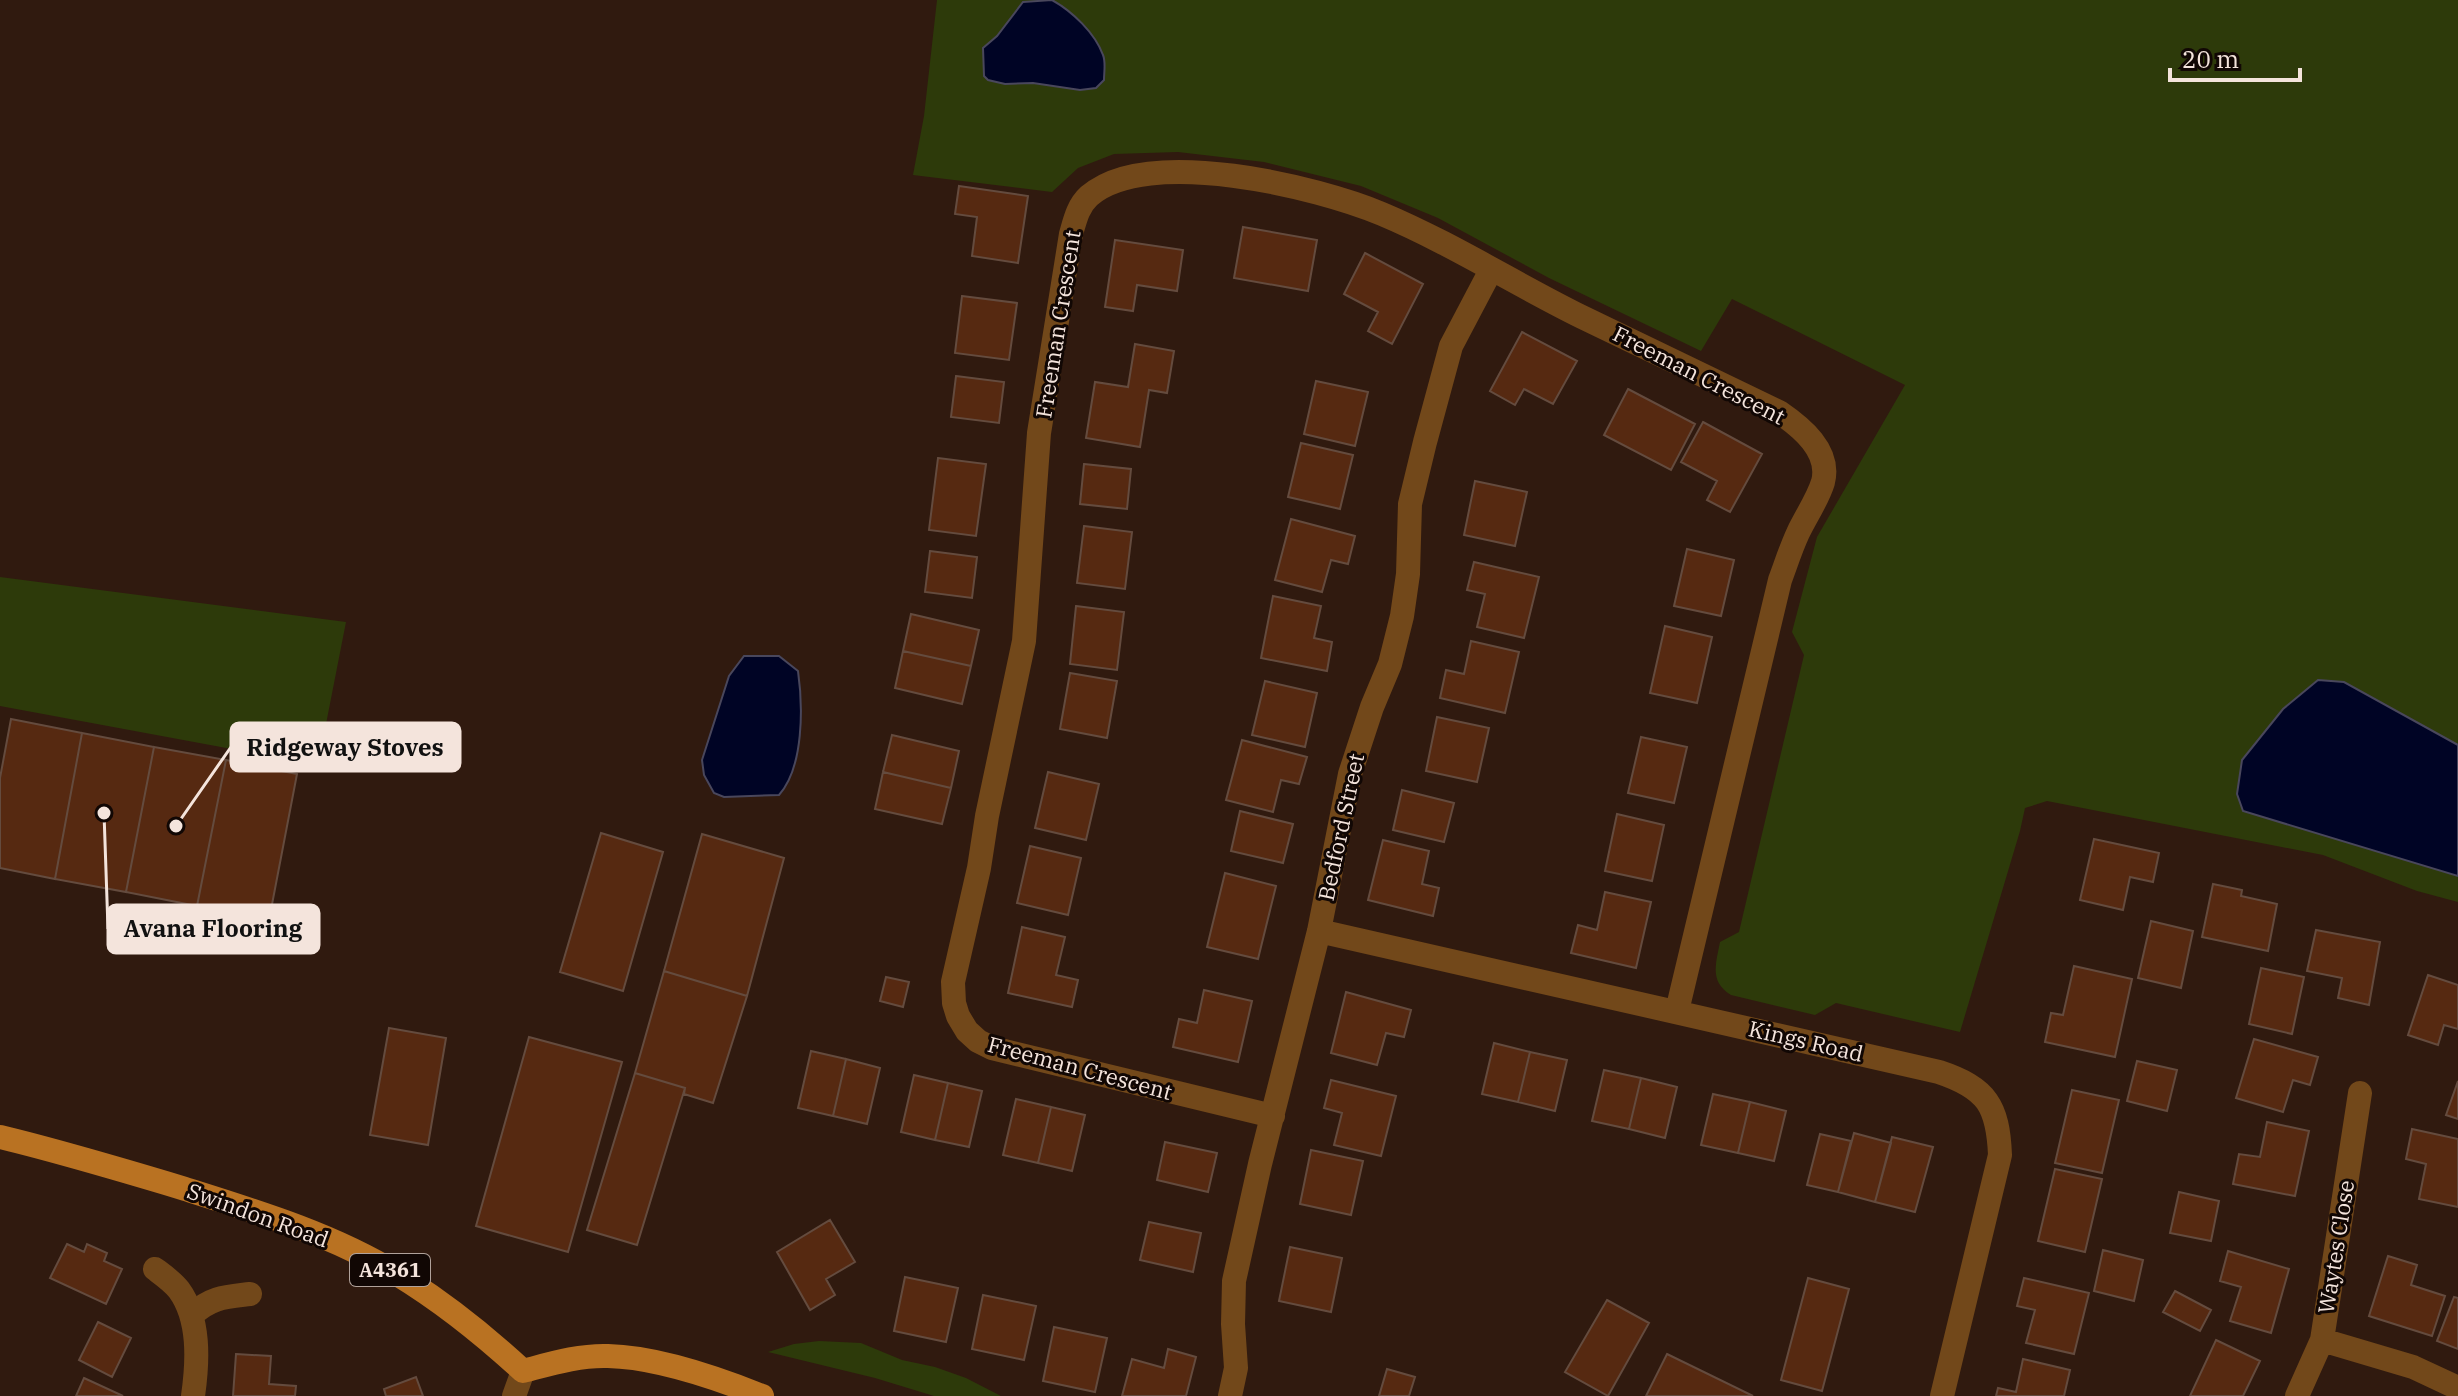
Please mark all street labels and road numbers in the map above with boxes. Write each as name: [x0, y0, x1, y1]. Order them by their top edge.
street label: Freeman Crescent: [1028, 228, 1087, 420]
street label: Freeman Crescent: [1608, 319, 1791, 431]
street label: Bedford Street: [1311, 750, 1370, 903]
street label: Kings Road: [1746, 1013, 1866, 1068]
street label: Freeman Crescent: [985, 1029, 1176, 1106]
street label: Swindon Road: [183, 1176, 333, 1254]
street label: Waytes Close: [2311, 1178, 2360, 1316]
road number: A4361: [350, 1254, 430, 1286]

